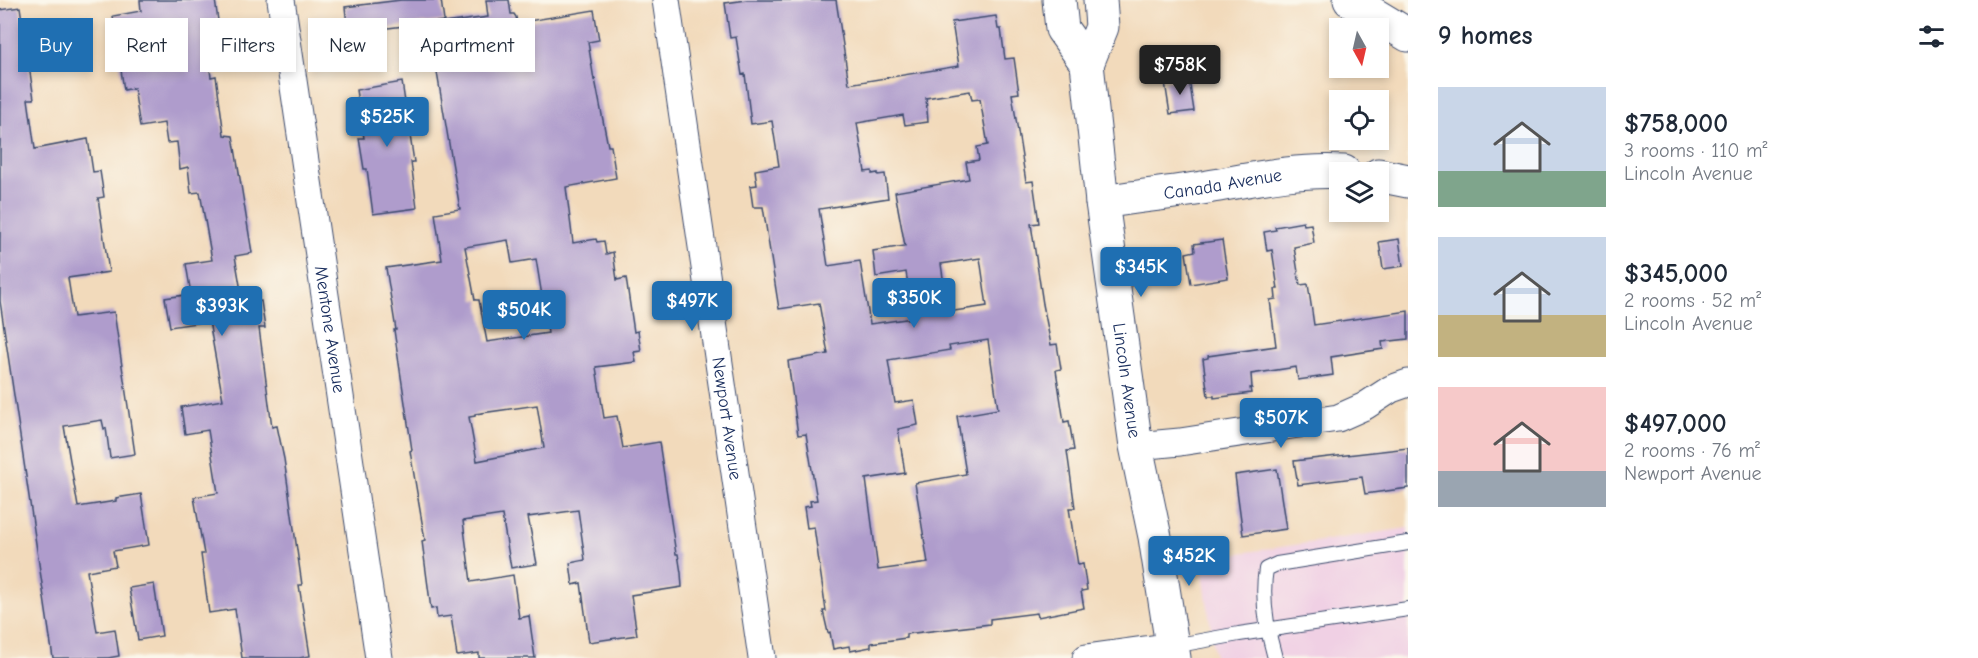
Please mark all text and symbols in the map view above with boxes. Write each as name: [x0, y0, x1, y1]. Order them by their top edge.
chip: Buy: [18, 18, 93, 72]
chip: Rent: [105, 18, 188, 72]
chip: Filters: [200, 18, 296, 72]
chip: New: [308, 18, 387, 72]
chip: Apartment: [399, 18, 535, 72]
north arrow: [1329, 18, 1389, 78]
map controls: [1329, 18, 1389, 222]
icon: filters: [1915, 20, 1948, 53]
text: 9 homes: [1438, 21, 1533, 51]
pin: $758K: [1138, 45, 1222, 96]
text: $758K: [1153, 53, 1207, 76]
button: locate: [1329, 90, 1389, 150]
pin: $525K: [345, 97, 429, 148]
text: $525K: [360, 105, 414, 128]
text: $758,000: [1624, 109, 1728, 139]
icon: home: [1486, 111, 1558, 183]
text: 3 rooms · 110 m²: [1624, 139, 1768, 162]
button: layers: [1329, 162, 1389, 222]
text: Lincoln Avenue: [1624, 162, 1753, 185]
street label: Canada Avenue: [1162, 164, 1283, 204]
pin: $345K: [1099, 247, 1183, 298]
text: $345K: [1114, 255, 1168, 278]
text: $345,000: [1624, 259, 1728, 289]
icon: home: [1486, 261, 1558, 333]
street label: Mentone Avenue: [310, 264, 350, 394]
pin: $350K: [872, 278, 956, 329]
pin: $497K: [650, 281, 734, 332]
pin: $393K: [180, 286, 264, 337]
text: $350K: [886, 286, 942, 309]
text: $497K: [666, 289, 718, 312]
text: 2 rooms · 52 m²: [1624, 289, 1761, 312]
pin: $504K: [482, 290, 566, 341]
text: $393K: [195, 294, 249, 317]
text: $504K: [497, 298, 551, 321]
text: Lincoln Avenue: [1624, 312, 1753, 335]
street label: Lincoln Avenue: [1108, 322, 1145, 439]
street label: Newport Avenue: [708, 356, 746, 481]
pin: $507K: [1239, 398, 1323, 449]
text: $507K: [1254, 406, 1308, 429]
text: $497,000: [1624, 409, 1727, 439]
icon: home: [1486, 411, 1558, 483]
text: 2 rooms · 76 m²: [1624, 439, 1760, 462]
text: Newport Avenue: [1624, 462, 1762, 485]
pin: $452K: [1147, 536, 1231, 587]
text: $452K: [1162, 544, 1216, 567]

